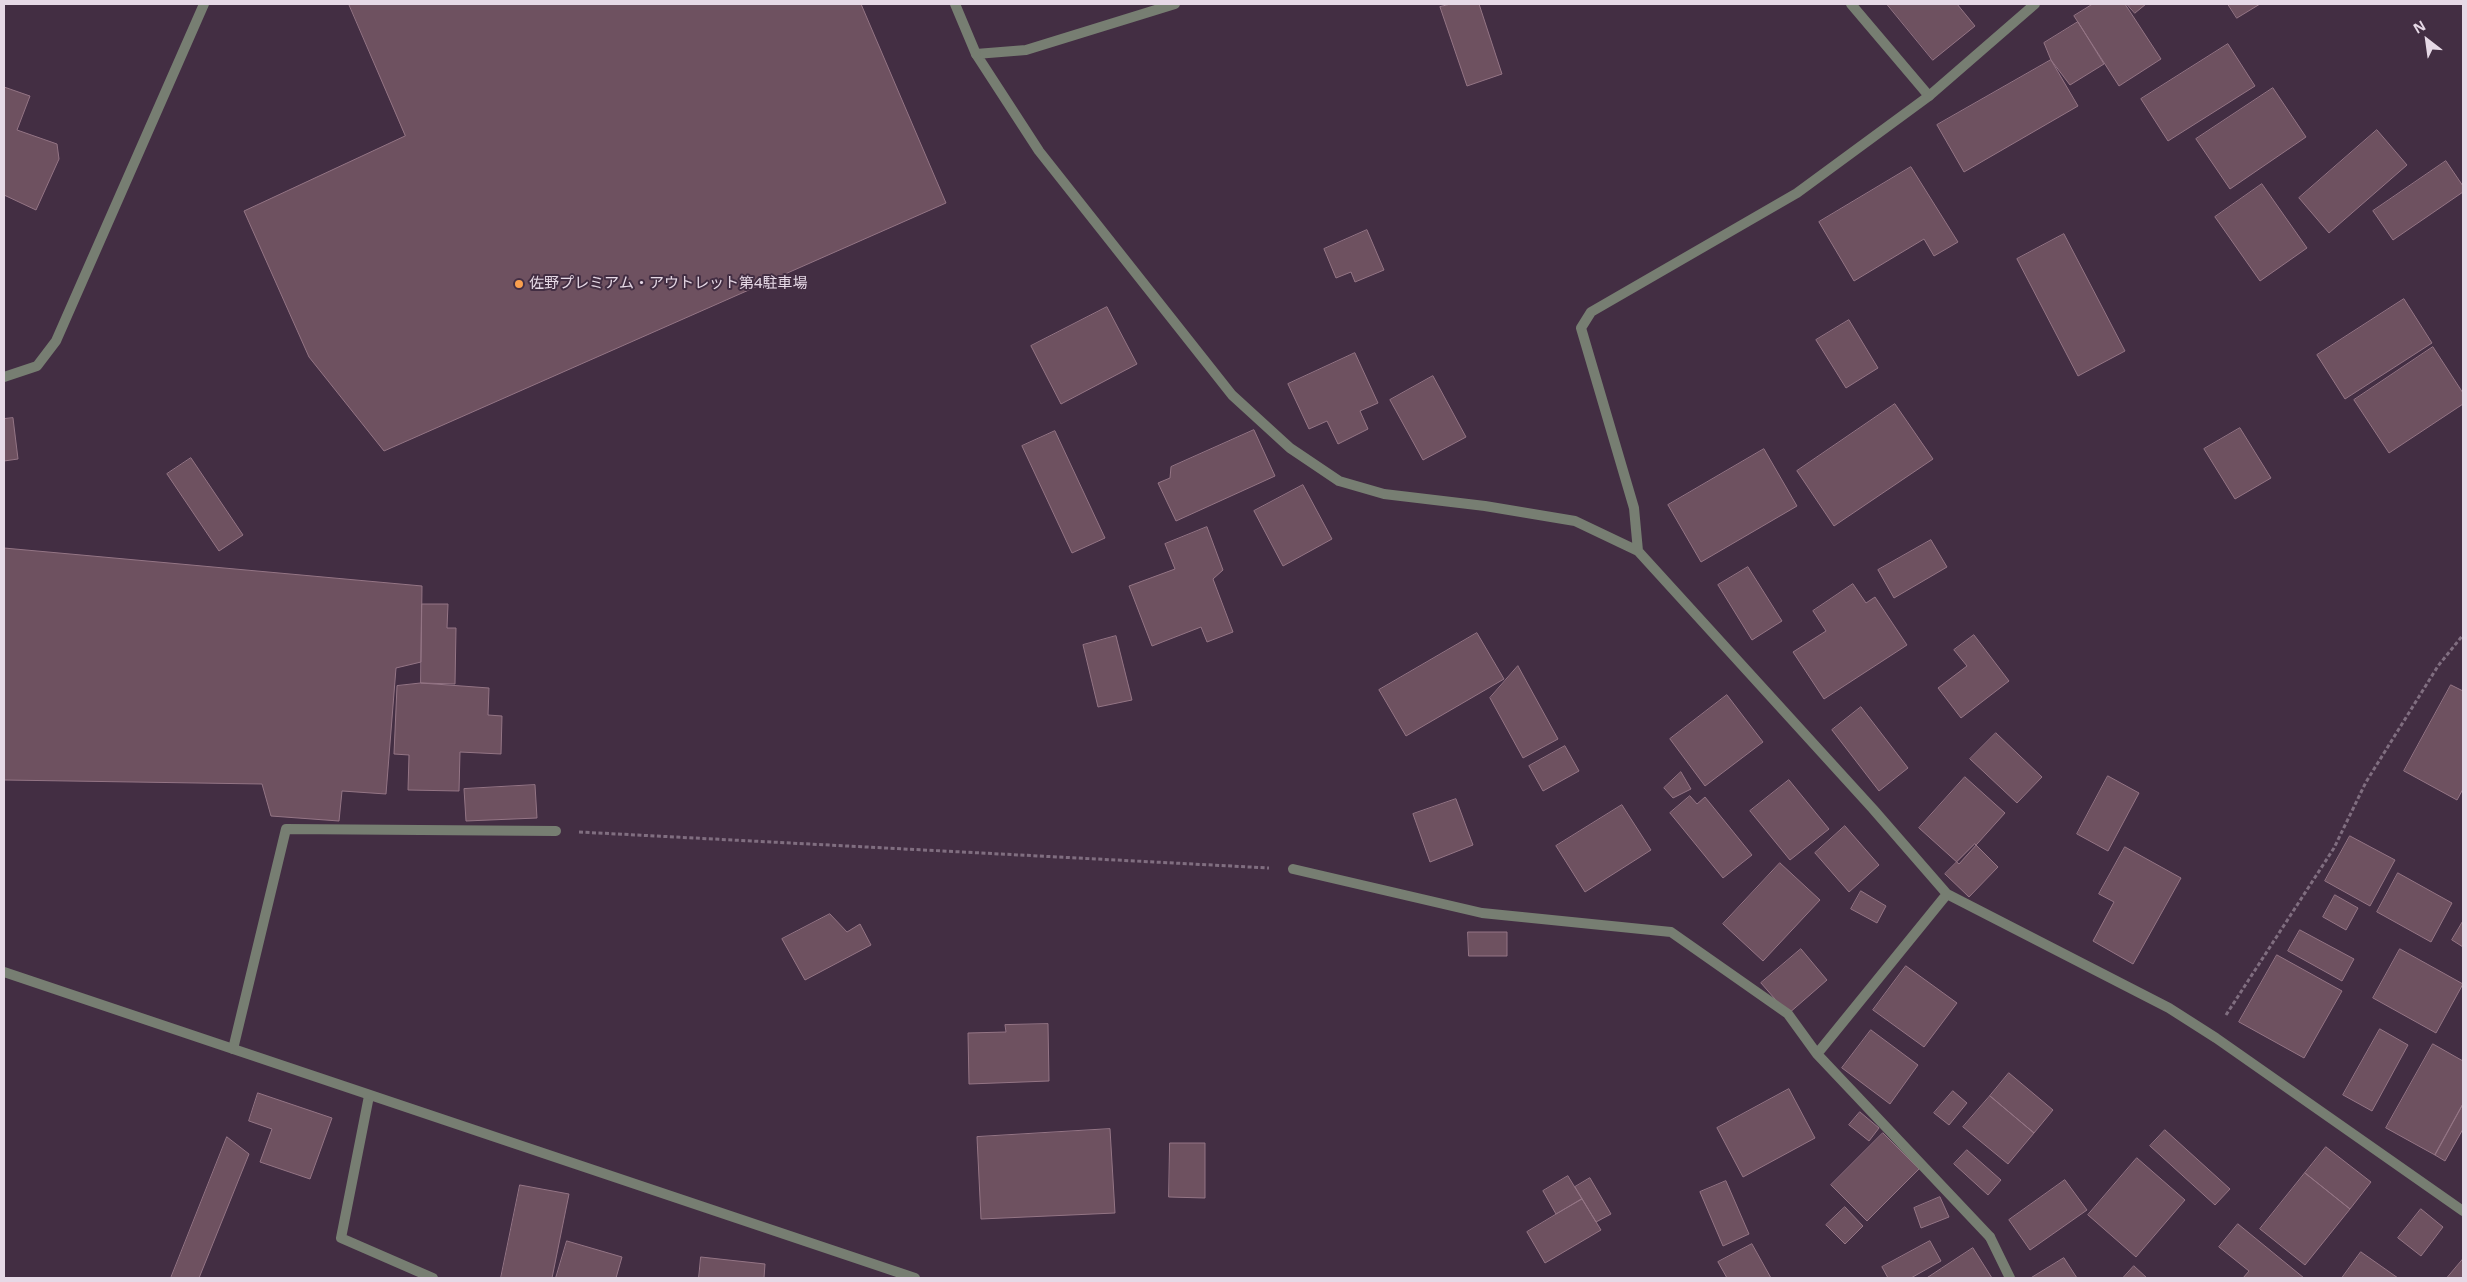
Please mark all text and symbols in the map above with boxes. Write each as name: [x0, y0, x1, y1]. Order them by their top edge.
north arrow: [2402, 15, 2452, 65]
text: N: [2410, 16, 2429, 38]
place label: 佐野プレミアム・アウトレット第4駐車場: [529, 275, 808, 293]
marker: 佐野プレミアム・アウトレット第4駐車場: [513, 278, 525, 290]

